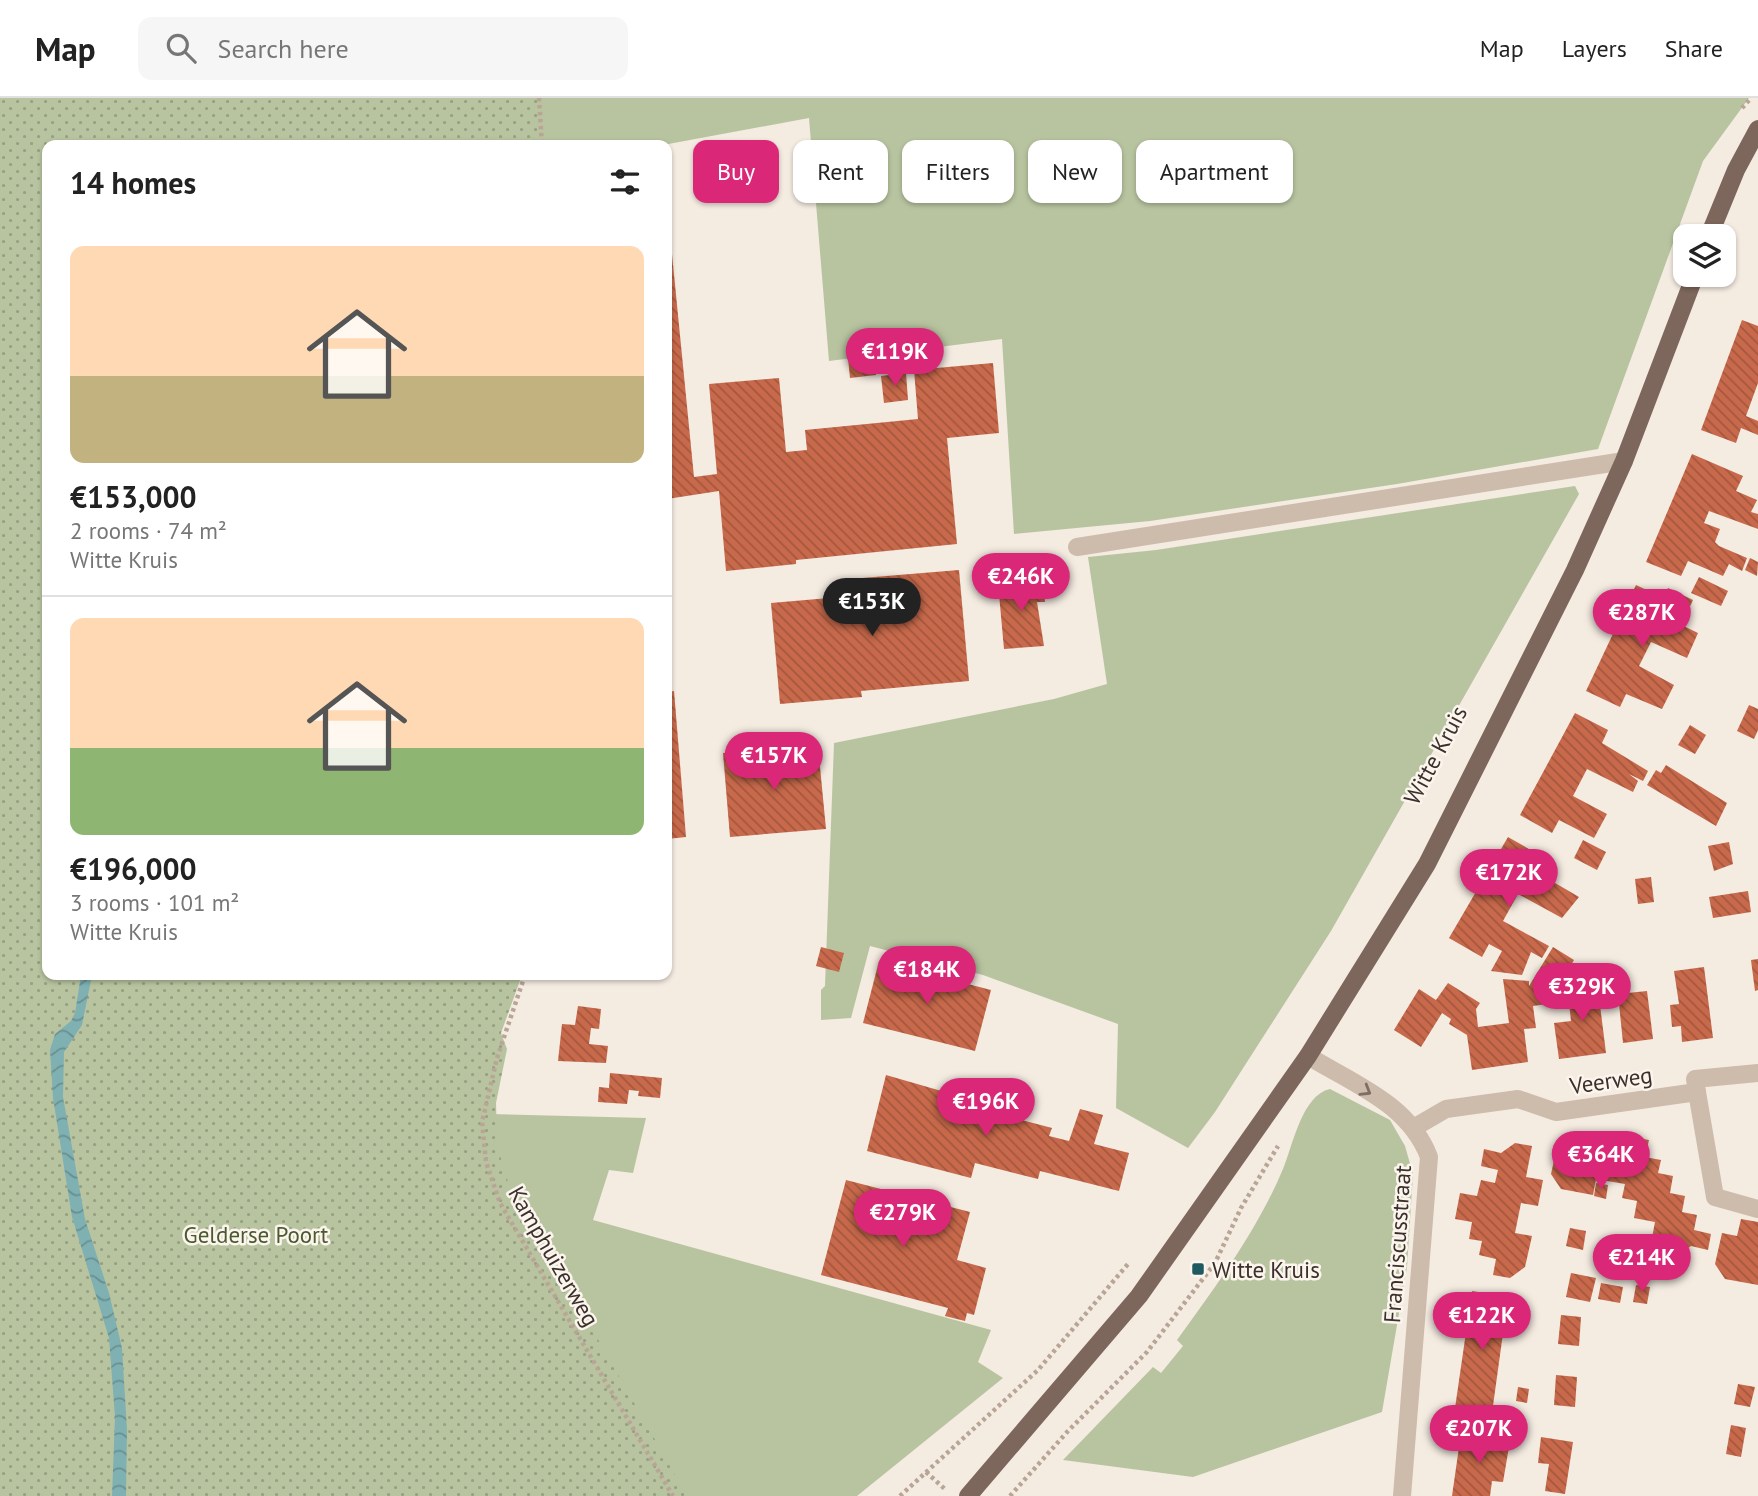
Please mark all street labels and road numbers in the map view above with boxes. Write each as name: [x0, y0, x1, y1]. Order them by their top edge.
street label: Witte Kruis: [1397, 701, 1473, 809]
street label: Veerweg: [1567, 1060, 1654, 1100]
street label: Franciscusstraat: [1377, 1164, 1417, 1324]
street label: Kamphuizerweg: [502, 1181, 606, 1331]

